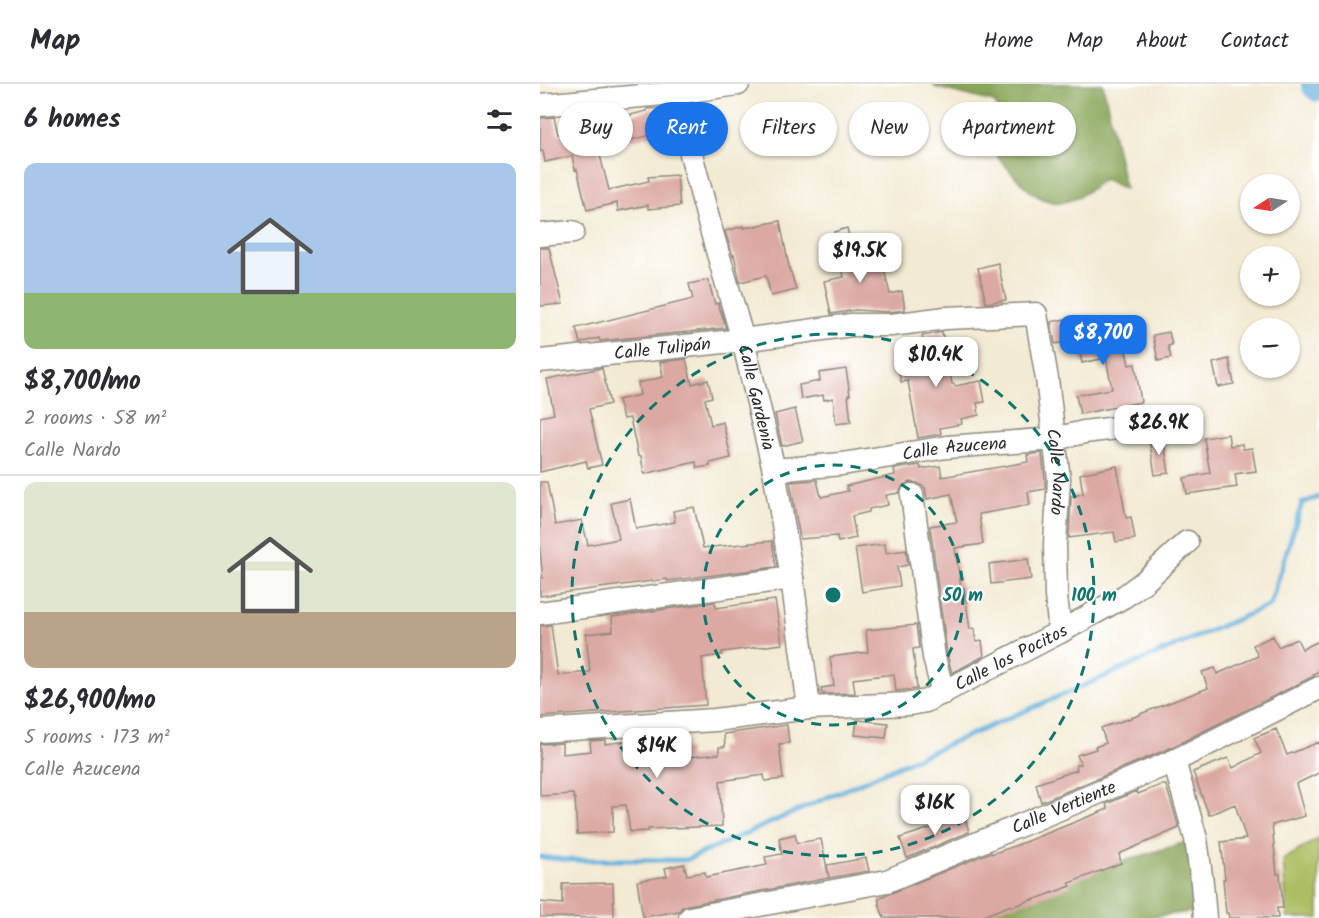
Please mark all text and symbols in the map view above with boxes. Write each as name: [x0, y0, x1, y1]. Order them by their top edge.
text: Map: [30, 19, 81, 64]
text: Home: [984, 25, 1033, 58]
text: Map: [1066, 25, 1103, 58]
text: About: [1136, 25, 1187, 58]
text: Contact: [1220, 25, 1289, 58]
text: 6 homes: [24, 99, 121, 141]
chip: Buy: [558, 102, 633, 156]
chip: Rent: [645, 102, 728, 156]
chip: Filters: [740, 102, 837, 156]
chip: New: [849, 102, 929, 156]
chip: Apartment: [941, 102, 1076, 156]
icon: filters: [483, 104, 516, 137]
north arrow: [1240, 174, 1300, 234]
map controls: [1240, 174, 1300, 378]
icon: home: [216, 202, 324, 310]
pin: $19.5K: [811, 233, 909, 284]
text: $19.5K: [833, 236, 887, 268]
button: +: [1240, 246, 1300, 306]
pin: $8,700: [1054, 315, 1152, 366]
text: $8,700: [1074, 318, 1132, 350]
button: −: [1240, 318, 1300, 378]
street label: Calle Tulipán: [613, 330, 712, 369]
pin: $10.4K: [887, 337, 985, 388]
text: $10.4K: [908, 340, 964, 372]
street label: Calle Gardenia: [729, 342, 782, 454]
text: $8,700/mo: [24, 361, 141, 403]
text: 2 rooms · 58 m²: [24, 403, 166, 435]
pin: $26.9K: [1110, 405, 1208, 456]
text: $26.9K: [1128, 408, 1190, 440]
street label: Calle Nardo: [1037, 427, 1072, 516]
street label: Calle Azucena: [900, 430, 1008, 470]
text: Calle Nardo: [24, 435, 121, 467]
icon: home: [216, 521, 324, 629]
text: 50 m: [942, 582, 983, 611]
text: 100 m: [1071, 582, 1117, 611]
centre of rings: [823, 585, 843, 605]
street label: Calle los Pocitos: [950, 617, 1074, 700]
text: $26,900/mo: [24, 680, 156, 722]
text: 5 rooms · 173 m²: [24, 722, 170, 754]
pin: $14K: [621, 728, 693, 779]
text: $14K: [637, 731, 677, 763]
text: Calle Azucena: [24, 754, 141, 786]
street label: Calle Vertiente: [1007, 774, 1121, 843]
pin: $16K: [899, 785, 971, 836]
text: $16K: [915, 788, 955, 820]

